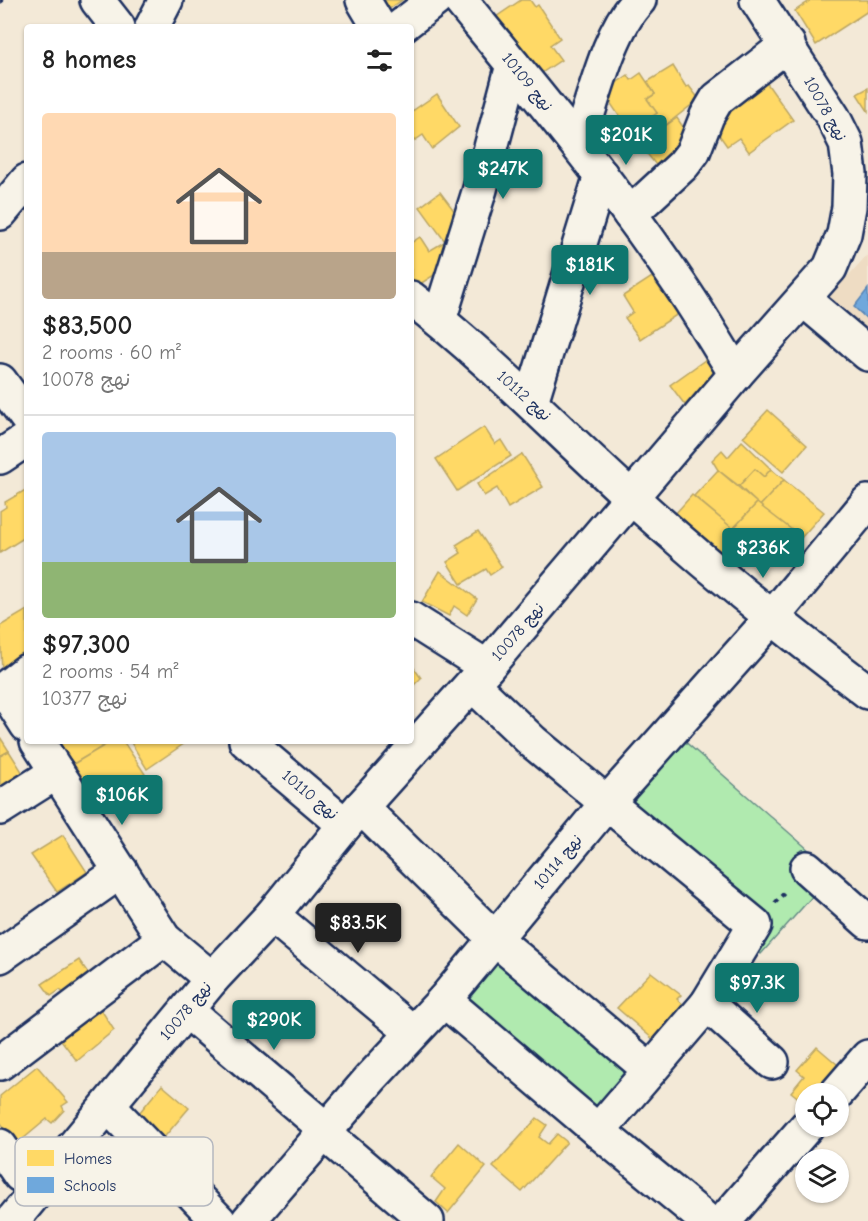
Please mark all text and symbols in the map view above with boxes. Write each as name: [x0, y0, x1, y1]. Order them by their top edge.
icon: filters: [363, 44, 396, 77]
text: 8 homes: [42, 45, 136, 75]
street label: نهج 10109: [497, 49, 556, 115]
street label: نهج 10078: [799, 74, 850, 145]
pin: $201K: [584, 115, 668, 166]
text: $201K: [600, 123, 652, 146]
pin: $247K: [461, 149, 545, 200]
icon: home: [165, 152, 273, 260]
text: $247K: [477, 157, 529, 180]
pin: $181K: [548, 245, 632, 296]
text: $181K: [565, 253, 615, 276]
text: $83,500: [42, 311, 132, 341]
text: 2 rooms · 60 m²: [42, 341, 181, 364]
street label: نهج 10112: [493, 367, 555, 426]
text: نهج 10078: [42, 368, 130, 391]
icon: home: [165, 471, 273, 579]
pin: $236K: [721, 528, 805, 579]
text: $236K: [736, 536, 790, 559]
street label: نهج 10078: [488, 599, 549, 665]
text: $97,300: [42, 630, 130, 660]
text: 2 rooms · 54 m²: [42, 660, 178, 683]
text: نهج 10377: [42, 687, 128, 710]
street label: نهج 10110: [278, 766, 342, 824]
pin: $106K: [80, 775, 164, 826]
text: $106K: [95, 783, 149, 806]
street label: نهج 10114: [530, 831, 587, 894]
pin: $83.5K: [309, 903, 407, 954]
text: $83.5K: [329, 911, 387, 934]
pin: $97.3K: [708, 963, 806, 1014]
text: $97.3K: [729, 971, 785, 994]
street label: نهج 10078: [156, 978, 216, 1045]
pin: $290K: [232, 1000, 316, 1051]
text: $290K: [246, 1008, 302, 1031]
map controls: [795, 1083, 849, 1203]
button: locate: [795, 1083, 849, 1137]
legend: [15, 1137, 213, 1206]
button: layers: [795, 1149, 849, 1203]
text: Homes: [64, 1150, 112, 1168]
text: Schools: [64, 1177, 117, 1195]

